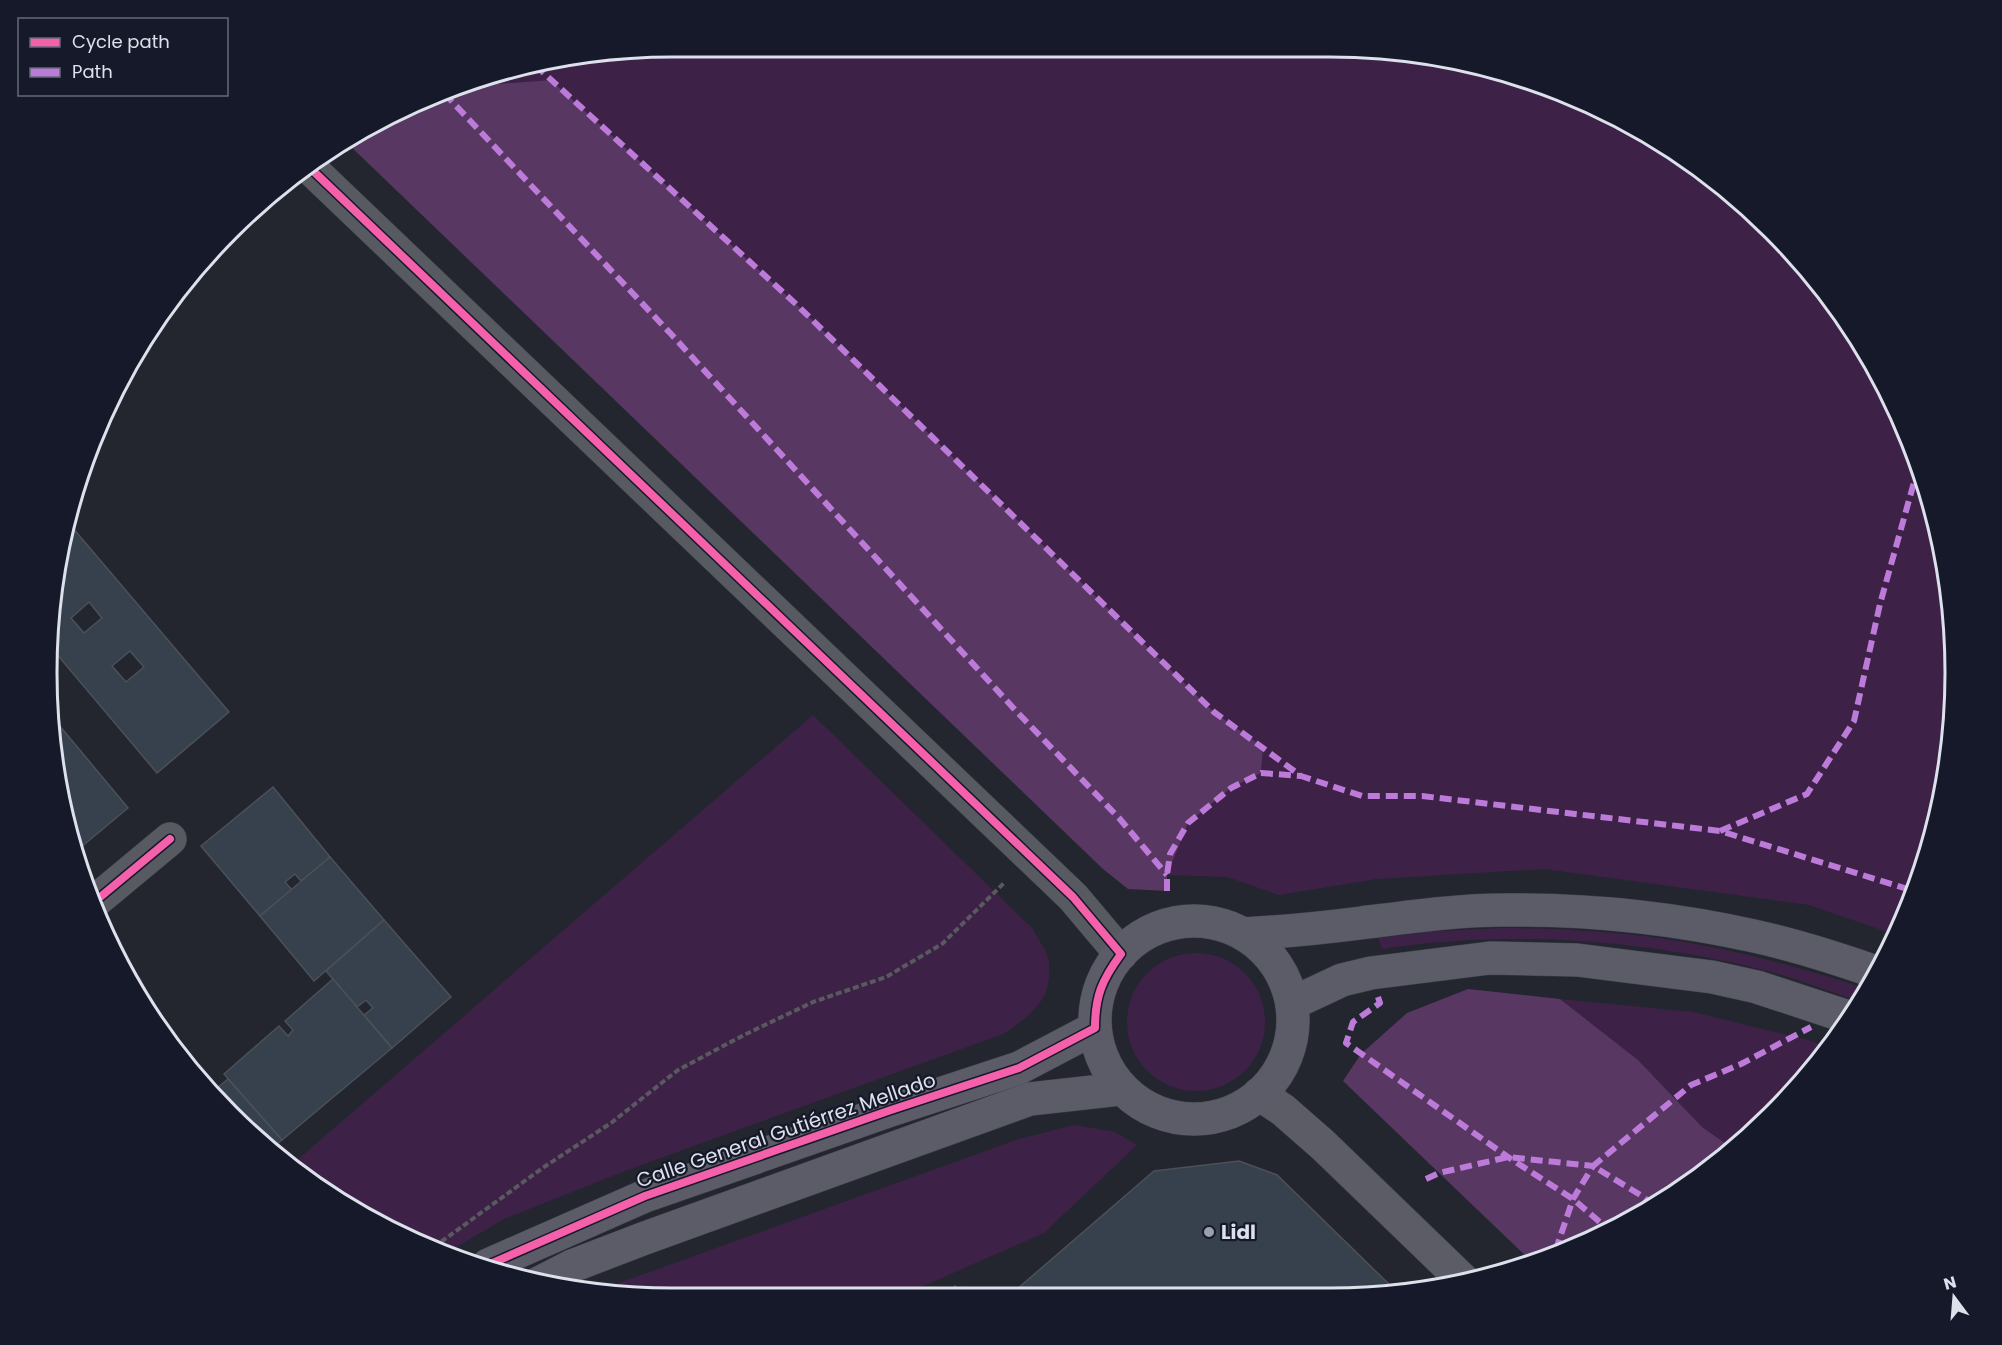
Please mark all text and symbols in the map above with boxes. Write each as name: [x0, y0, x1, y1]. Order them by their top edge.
legend: [18, 18, 228, 96]
text: Cycle path: [72, 29, 170, 54]
text: Path: [72, 59, 113, 84]
street label: Calle General Gutiérrez Mellado: [633, 1065, 939, 1195]
place label: Lidl: [1221, 1218, 1256, 1246]
marker: Lidl: [1202, 1225, 1216, 1239]
north arrow: [1924, 1267, 1984, 1327]
text: N: [1941, 1270, 1959, 1296]

